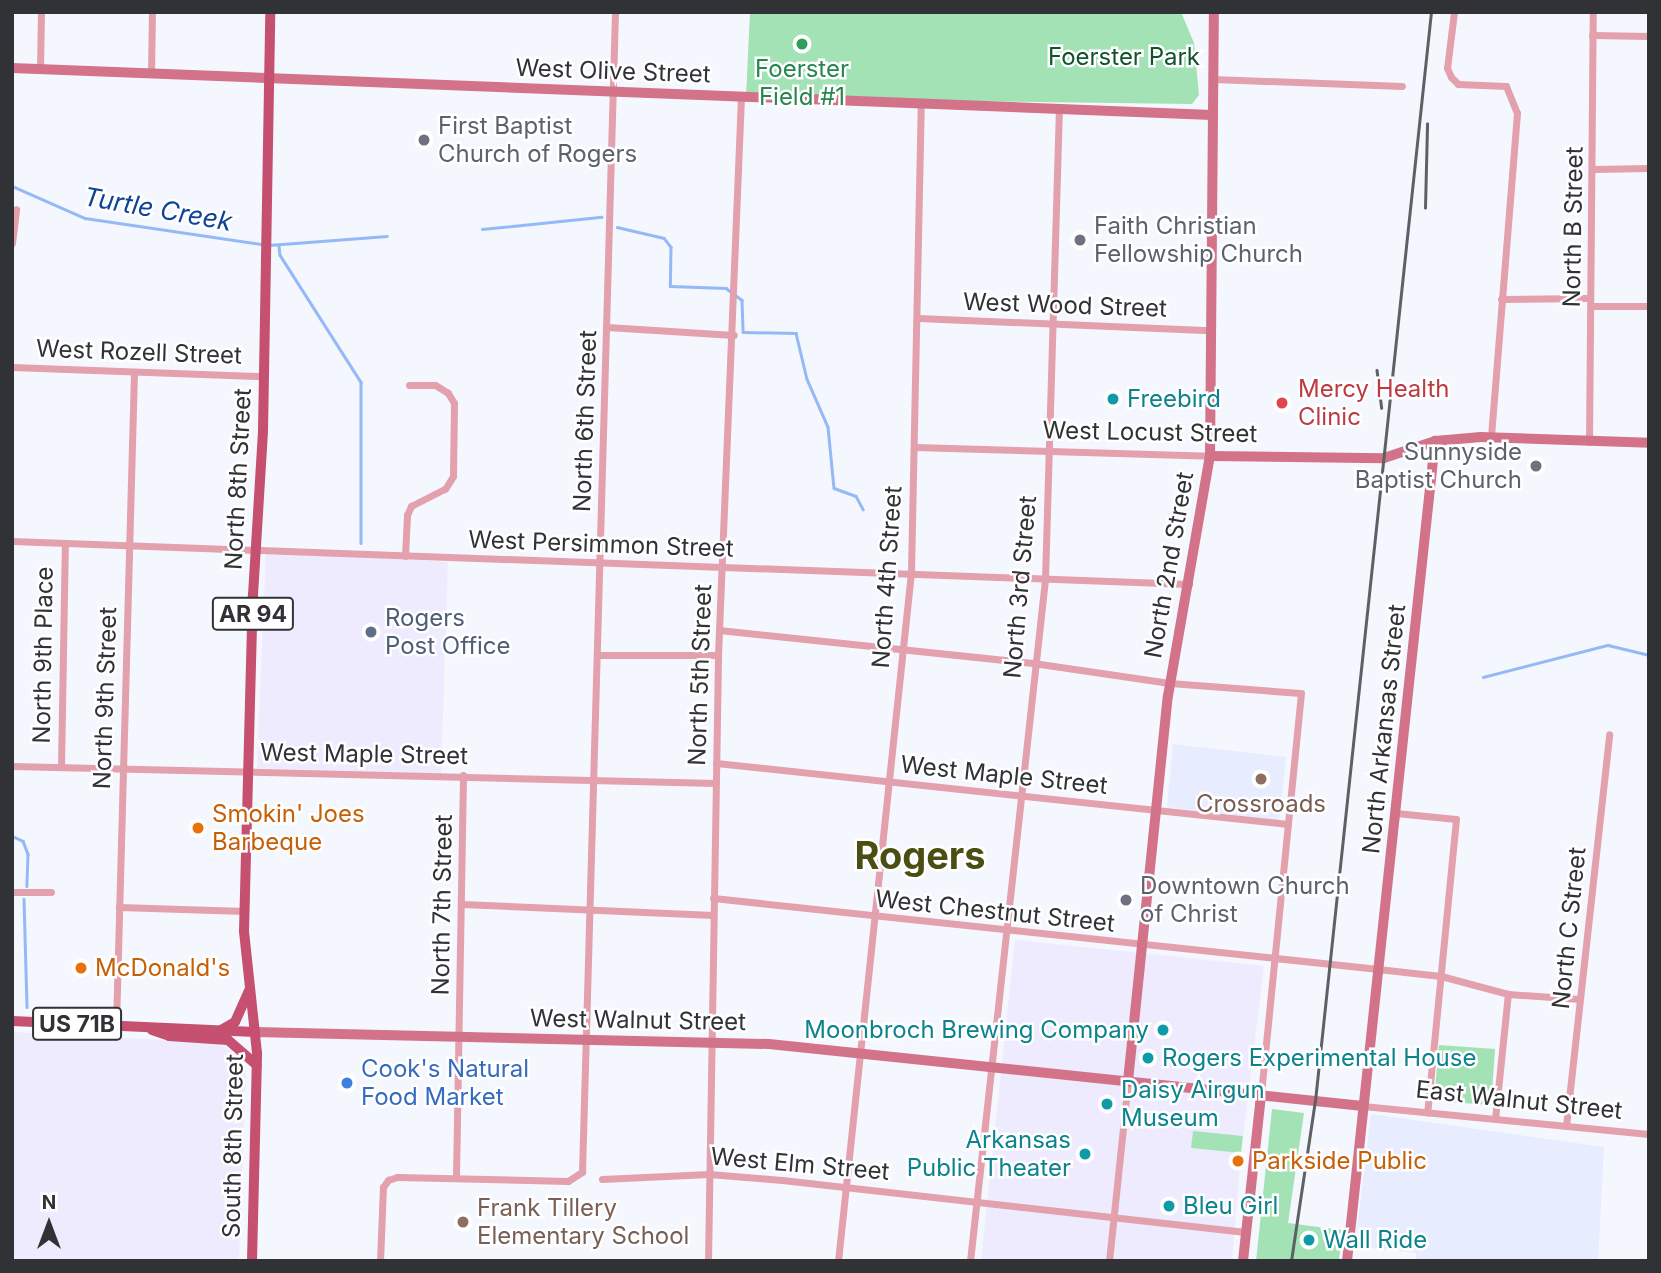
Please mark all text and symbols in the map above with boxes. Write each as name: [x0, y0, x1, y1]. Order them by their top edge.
marker: Foerster Field #1: [794, 36, 810, 52]
park label: Foerster Park: [1048, 43, 1200, 71]
street label: West Olive Street: [515, 53, 711, 89]
place label: Foerster Field #1: [755, 55, 849, 111]
place label: First Baptist Church of Rogers: [438, 112, 637, 168]
marker: First Baptist Church of Rogers: [416, 132, 432, 148]
street label: North B Street: [1557, 146, 1589, 308]
water label: Turtle Creek: [81, 181, 235, 237]
place label: Faith Christian Fellowship Church: [1094, 212, 1303, 268]
marker: Faith Christian Fellowship Church: [1072, 232, 1088, 248]
street label: West Wood Street: [963, 287, 1167, 323]
street label: North 6th Street: [567, 330, 603, 512]
street label: West Rozell Street: [36, 334, 242, 370]
place label: Mercy Health Clinic: [1298, 375, 1450, 431]
place label: Freebird: [1127, 385, 1221, 413]
street label: North 8th Street: [219, 387, 257, 571]
marker: Freebird: [1105, 391, 1121, 407]
marker: Mercy Health Clinic: [1272, 393, 1292, 413]
street label: West Locust Street: [1042, 416, 1258, 448]
place label: Sunnyside Baptist Church: [1355, 438, 1522, 494]
marker: Sunnyside Baptist Church: [1528, 458, 1544, 474]
street label: North 2nd Street: [1138, 470, 1200, 660]
street label: North 4th Street: [866, 485, 908, 669]
street label: North 3rd Street: [998, 494, 1042, 680]
street label: West Persimmon Street: [468, 525, 734, 563]
street label: North 9th Place: [27, 566, 59, 744]
street label: North 5th Street: [682, 584, 718, 766]
road number: AR 94: [211, 594, 295, 634]
street label: North Arkansas Street: [1357, 603, 1411, 855]
place label: Rogers Post Office: [385, 604, 511, 660]
street label: North 9th Street: [87, 606, 123, 790]
marker: Rogers Post Office: [363, 624, 379, 640]
street label: West Maple Street: [260, 738, 468, 770]
street label: West Maple Street: [899, 750, 1109, 800]
marker: Crossroads: [1253, 771, 1269, 787]
place label: Crossroads: [1196, 790, 1326, 818]
place label: Smokin' Joes Barbeque: [212, 800, 365, 856]
street label: North 7th Street: [426, 814, 458, 996]
marker: Smokin' Joes Barbeque: [190, 820, 206, 836]
district label: Rogers: [854, 833, 986, 879]
street label: North C Street: [1546, 846, 1592, 1010]
place label: Downtown Church of Christ: [1140, 872, 1350, 928]
street label: West Chestnut Street: [874, 884, 1116, 938]
marker: Downtown Church of Christ: [1118, 892, 1134, 908]
place label: McDonald's: [95, 954, 230, 982]
marker: McDonald's: [73, 960, 89, 976]
road number: US 71B: [32, 1004, 122, 1044]
street label: West Walnut Street: [530, 1004, 746, 1036]
place label: Moonbroch Brewing Company: [804, 1016, 1149, 1044]
marker: Moonbroch Brewing Company: [1155, 1022, 1171, 1038]
place label: Rogers Experimental House: [1162, 1044, 1476, 1072]
marker: Rogers Experimental House: [1140, 1050, 1156, 1066]
street label: South 8th Street: [217, 1054, 249, 1238]
place label: Cook's Natural Food Market: [361, 1055, 529, 1111]
marker: Cook's Natural Food Market: [339, 1075, 355, 1091]
street label: East Walnut Street: [1414, 1075, 1624, 1125]
place label: Daisy Airgun Museum: [1121, 1076, 1265, 1132]
marker: Daisy Airgun Museum: [1099, 1096, 1115, 1112]
place label: Arkansas Public Theater: [907, 1126, 1071, 1182]
street label: West Elm Street: [709, 1142, 891, 1186]
marker: Arkansas Public Theater: [1077, 1146, 1093, 1162]
place label: Parkside Public: [1252, 1147, 1427, 1175]
marker: Parkside Public: [1230, 1153, 1246, 1169]
north arrow: [14, 1189, 84, 1259]
text: N: [42, 1191, 56, 1214]
place label: Bleu Girl: [1183, 1192, 1278, 1220]
place label: Frank Tillery Elementary School: [477, 1194, 689, 1250]
marker: Bleu Girl: [1161, 1198, 1177, 1214]
marker: Frank Tillery Elementary School: [455, 1214, 471, 1230]
place label: Wall Ride: [1323, 1226, 1427, 1254]
marker: Wall Ride: [1301, 1232, 1317, 1248]

